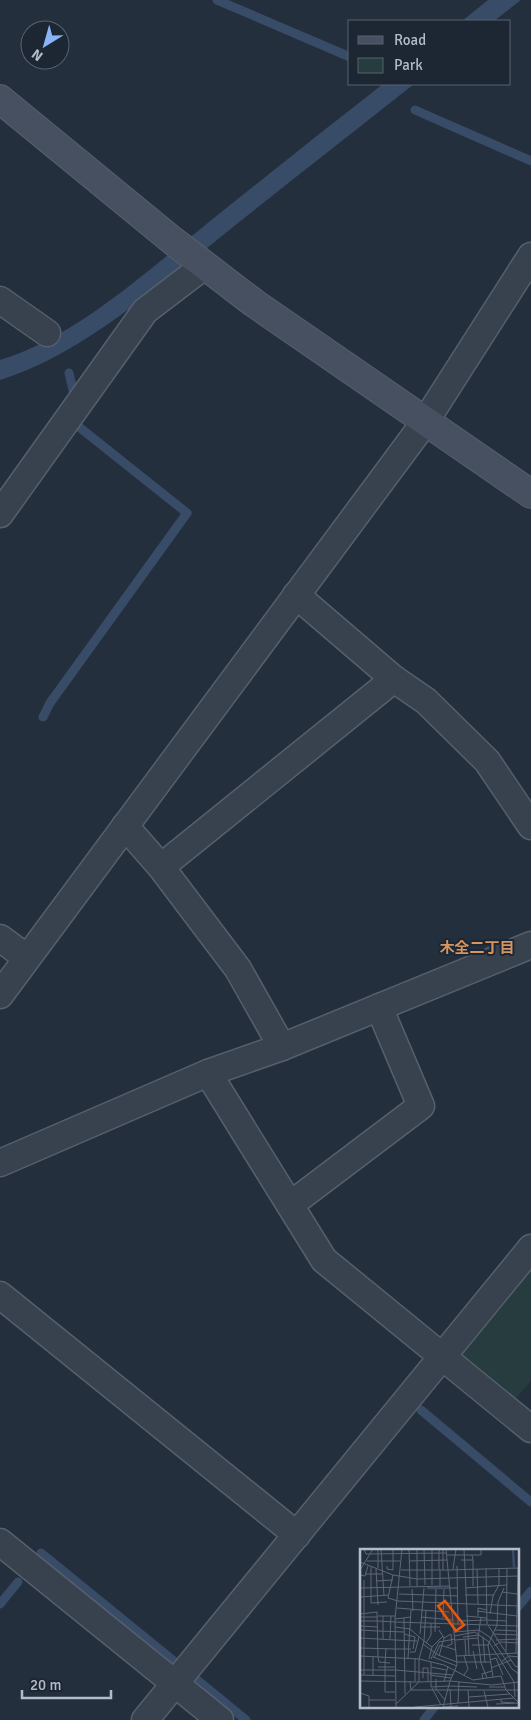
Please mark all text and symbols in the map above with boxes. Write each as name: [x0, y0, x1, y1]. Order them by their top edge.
north arrow: [20, 20, 70, 70]
legend: [348, 20, 511, 85]
text: Road: [394, 31, 426, 49]
text: N: [28, 45, 46, 65]
text: Park: [394, 56, 423, 74]
district label: 木全二丁目: [439, 939, 515, 957]
inset map: [360, 1549, 518, 1708]
scale bar: [22, 1668, 111, 1700]
text: 20 m: [30, 1676, 61, 1694]

